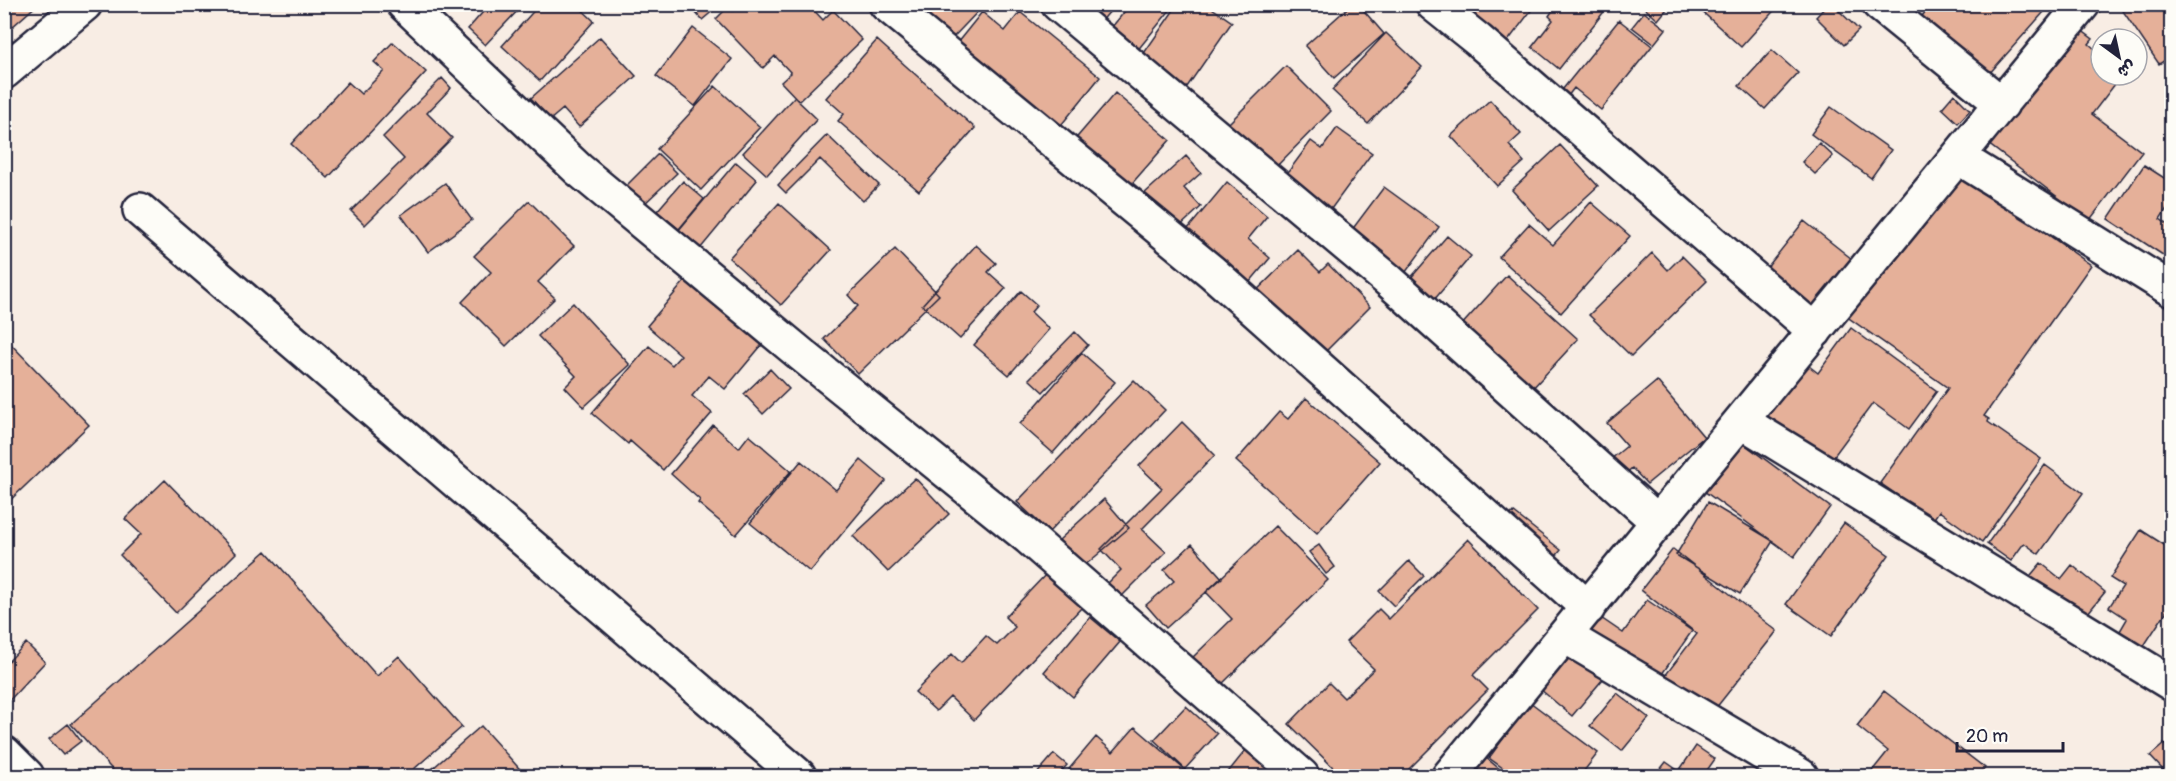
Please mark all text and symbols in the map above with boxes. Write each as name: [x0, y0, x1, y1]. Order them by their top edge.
north arrow: [2089, 27, 2149, 87]
text: ش: [2114, 56, 2139, 82]
scale bar: [1957, 715, 2064, 753]
text: 20 m: [1966, 725, 2008, 748]

